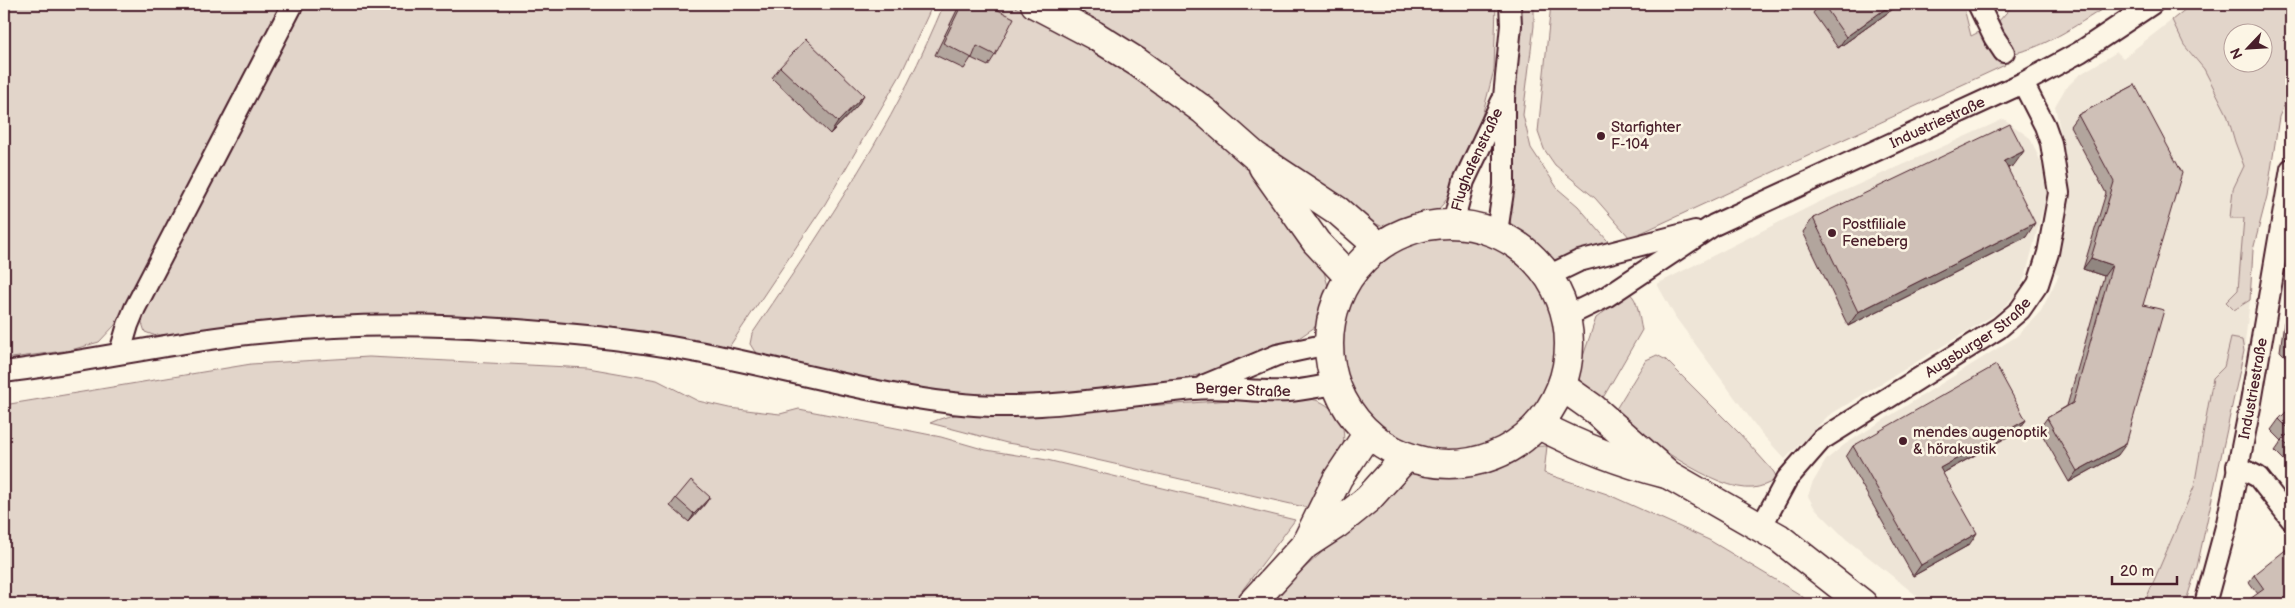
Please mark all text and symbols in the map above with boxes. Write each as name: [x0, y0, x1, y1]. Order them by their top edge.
north arrow: [2222, 22, 2272, 72]
text: N: [2227, 45, 2247, 62]
street label: Industriestraße: [1887, 93, 1988, 153]
street label: Flughafenstraße: [1448, 105, 1507, 213]
place label: Starfighter F-104: [1611, 118, 1681, 154]
marker: Starfighter F-104: [1595, 130, 1607, 142]
place label: Postfiliale Feneberg: [1842, 215, 1908, 251]
marker: Postfiliale Feneberg: [1826, 227, 1838, 239]
street label: Augsburger Straße: [1921, 294, 2036, 382]
street label: Industriestraße: [2235, 336, 2272, 441]
street label: Berger Straße: [1195, 379, 1291, 401]
place label: mendes augenoptik & hörakustik: [1913, 423, 2048, 459]
marker: mendes augenoptik & hörakustik: [1897, 435, 1909, 447]
scale bar: [2112, 553, 2178, 585]
text: 20 m: [2120, 562, 2154, 581]

